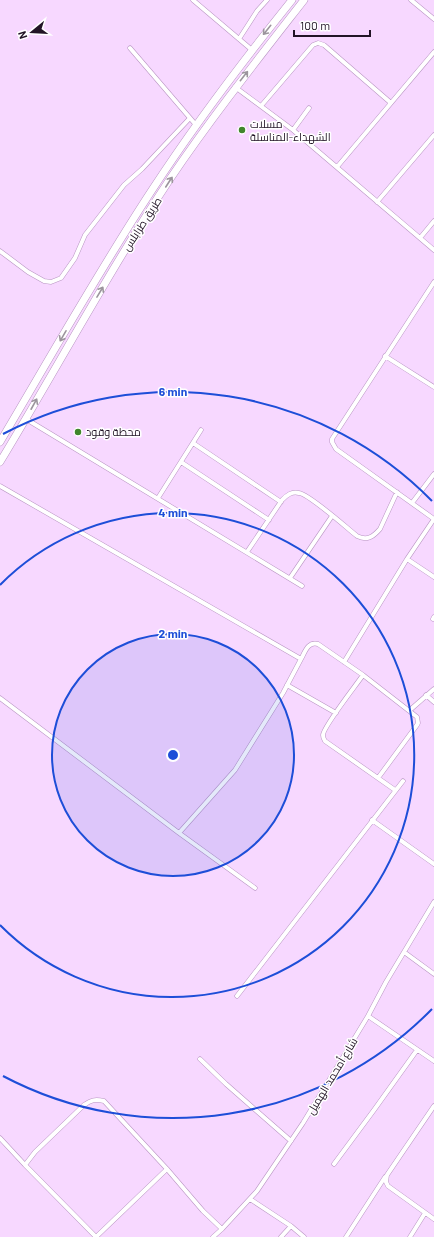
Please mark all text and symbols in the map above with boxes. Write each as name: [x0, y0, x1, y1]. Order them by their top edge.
north arrow: [12, 12, 52, 52]
scale bar: [294, 12, 370, 38]
text: 100 m: [300, 18, 330, 32]
one-way arrow: [263, 25, 271, 36]
text: N: [15, 30, 29, 41]
one-way arrow: [240, 70, 248, 81]
place label: مسلات الشهداء-المناسلة: [250, 117, 331, 144]
marker: مسلات الشهداء-المناسلة: [237, 125, 247, 135]
one-way arrow: [165, 176, 173, 188]
street label: طريق طرابلس: [119, 194, 165, 254]
one-way arrow: [96, 286, 104, 298]
one-way arrow: [58, 330, 66, 342]
text: 6 min: [159, 384, 187, 398]
one-way arrow: [31, 398, 38, 410]
place label: محطة وقود: [86, 425, 141, 439]
marker: محطة وقود: [73, 427, 83, 437]
text: 4 min: [158, 505, 188, 519]
text: 2 min: [159, 626, 187, 640]
centre of rings: [166, 748, 180, 762]
street label: شارع أمحمد الهميل: [304, 1035, 361, 1118]

